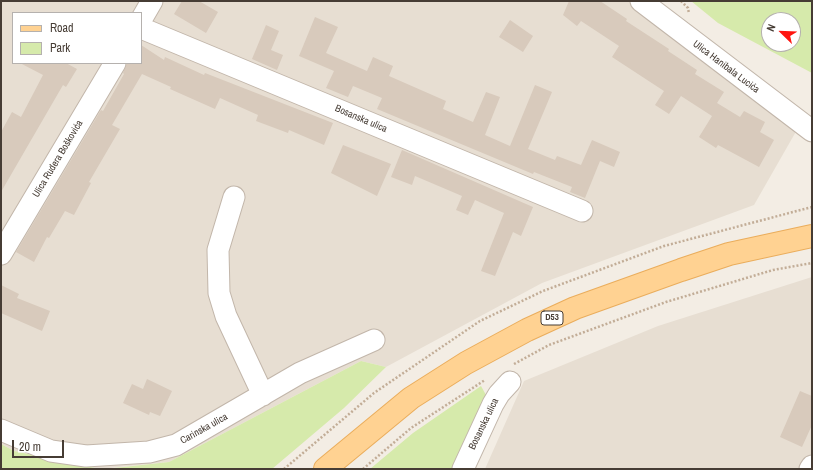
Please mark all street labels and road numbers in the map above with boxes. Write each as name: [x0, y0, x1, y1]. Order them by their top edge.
street label: Ulica Hanibala Lucića: [690, 38, 762, 96]
street label: Bosanska ulica: [333, 103, 389, 135]
street label: Ulica Ruđera Boškovića: [30, 118, 86, 200]
road number: D53: [541, 311, 563, 325]
street label: Bosanska ulica: [466, 396, 502, 452]
street label: Carinska ulica: [178, 411, 230, 447]

